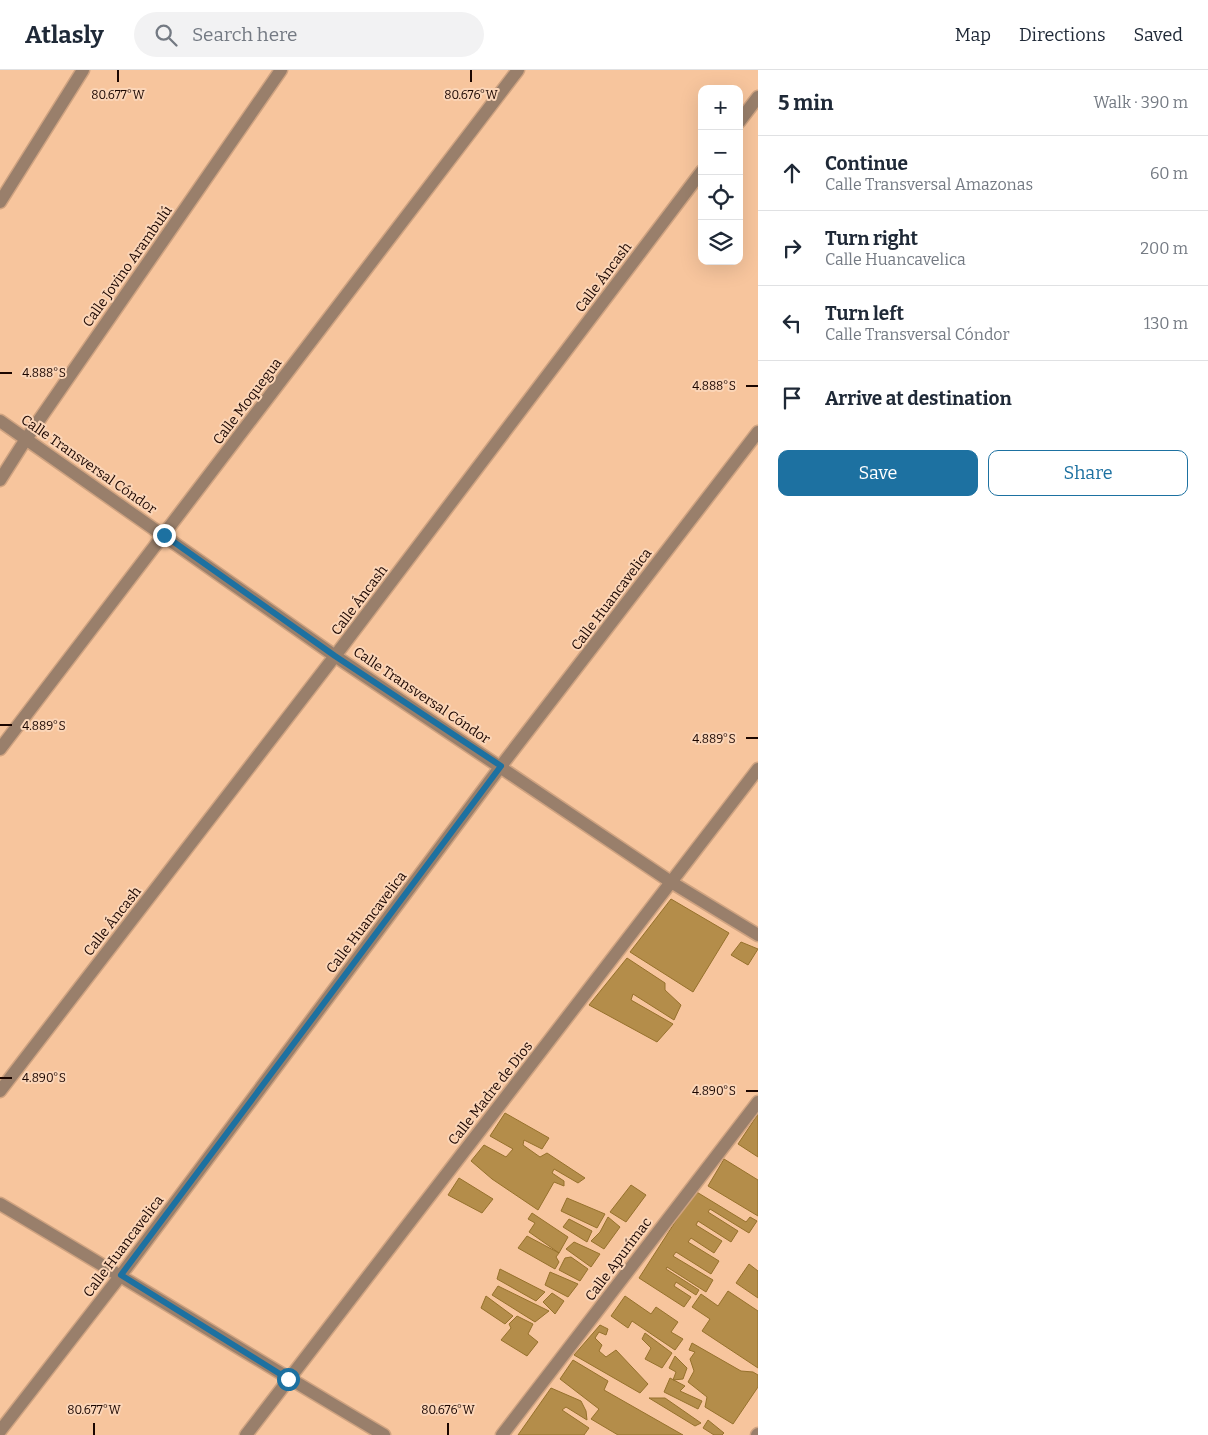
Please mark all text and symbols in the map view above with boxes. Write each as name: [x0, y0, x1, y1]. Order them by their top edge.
search box: [134, 12, 484, 57]
text: Atlasly: [25, 21, 104, 49]
icon: search: [152, 21, 180, 49]
text: Search here: [192, 23, 297, 46]
text: Map: [955, 24, 991, 46]
text: Directions: [1019, 24, 1106, 46]
text: Saved: [1134, 24, 1183, 46]
map controls: [698, 85, 743, 265]
button: +: [698, 85, 743, 130]
text: 80.677°W: [91, 88, 145, 102]
text: 80.676°W: [444, 88, 498, 102]
text: 5 min: [778, 90, 834, 116]
text: Walk · 390 m: [1094, 93, 1188, 112]
button: −: [698, 130, 743, 175]
text: Continue: [825, 152, 908, 175]
icon: ahead: [778, 159, 806, 187]
text: 60 m: [1150, 164, 1188, 183]
button: locate: [698, 175, 743, 220]
text: Calle Transversal Amazonas: [825, 175, 1033, 194]
street label: Calle Jovino Arambulú: [79, 202, 176, 330]
button: layers: [698, 220, 743, 265]
text: Turn right: [825, 227, 918, 250]
icon: right: [778, 234, 806, 262]
street label: Calle Áncash: [571, 238, 635, 316]
text: 200 m: [1140, 239, 1188, 258]
text: Calle Huancavelica: [825, 250, 966, 269]
text: Turn left: [825, 302, 904, 325]
icon: left: [778, 309, 806, 337]
text: 130 m: [1144, 314, 1188, 333]
text: Calle Transversal Cóndor: [825, 325, 1010, 344]
street label: Calle Moquegua: [209, 354, 286, 448]
text: 4.888°S: [22, 366, 66, 380]
text: 4.888°S: [692, 379, 736, 393]
icon: arrive: [778, 384, 806, 412]
text: Arrive at destination: [825, 387, 1012, 410]
street label: Calle Transversal Cóndor: [18, 411, 160, 518]
button: Save: [778, 450, 978, 496]
button: Share: [988, 450, 1188, 496]
route end: [153, 524, 176, 547]
street label: Calle Huancavelica: [568, 545, 655, 654]
street label: Calle Áncash: [327, 561, 391, 639]
street label: Calle Transversal Cóndor: [350, 643, 493, 748]
text: 4.889°S: [22, 719, 66, 733]
text: 4.889°S: [692, 732, 736, 746]
street label: Calle Huancavelica: [323, 868, 410, 977]
street label: Calle Áncash: [79, 882, 145, 959]
street label: Calle Madre de Dios: [445, 1038, 536, 1149]
text: 4.890°S: [22, 1071, 66, 1085]
text: 4.890°S: [692, 1084, 736, 1098]
street label: Calle Huancavelica: [80, 1192, 167, 1301]
street label: Calle Apurímac: [582, 1214, 655, 1304]
route start: [277, 1368, 300, 1391]
text: 80.677°W: [67, 1403, 121, 1417]
text: 80.676°W: [421, 1403, 475, 1417]

